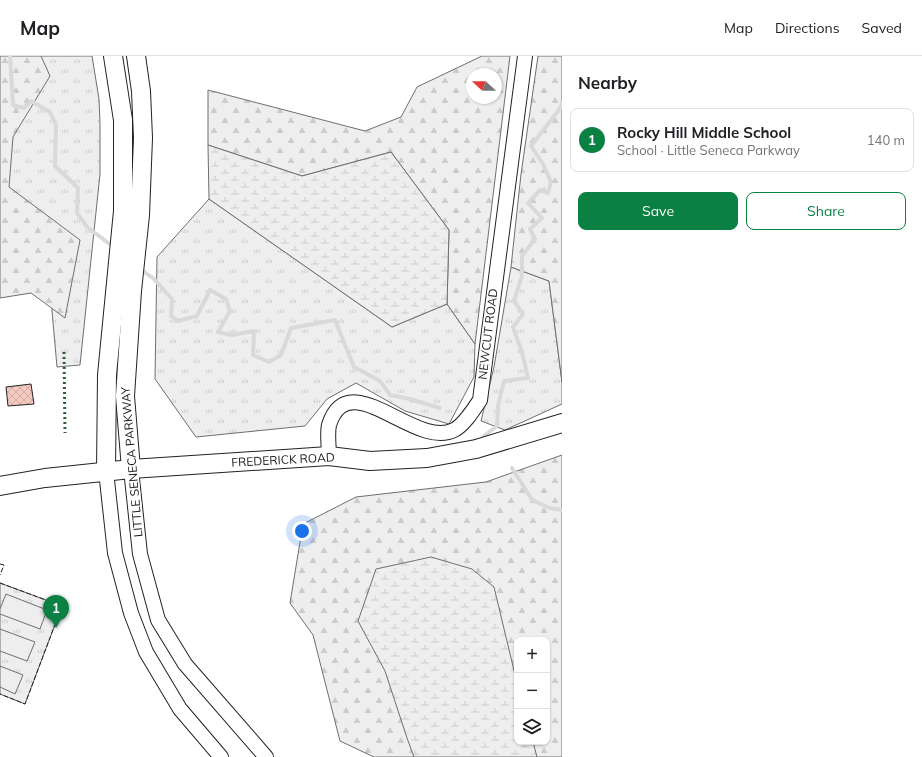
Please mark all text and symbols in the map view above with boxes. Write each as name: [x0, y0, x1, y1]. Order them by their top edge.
text: Map: [20, 16, 60, 40]
text: Map: [724, 19, 753, 37]
text: Directions: [775, 19, 840, 37]
text: Saved: [862, 19, 902, 37]
north arrow: [466, 68, 502, 104]
text: Nearby: [578, 72, 637, 93]
text: Rocky Hill Middle School: [617, 123, 791, 142]
text: 1: [588, 132, 596, 148]
text: 140 m: [867, 132, 905, 148]
text: School · Little Seneca Parkway: [617, 142, 800, 158]
button: Save: [578, 192, 738, 230]
button: Share: [746, 192, 906, 230]
street label: NEWCUT ROAD: [474, 288, 501, 380]
street label: LITTLE SENECA PARKWAY: [117, 385, 146, 538]
street label: FREDERICK ROAD: [231, 449, 335, 470]
your location: [292, 521, 312, 541]
pin: 1: [43, 595, 69, 628]
map controls: [514, 637, 550, 745]
button: +: [514, 637, 550, 673]
button: −: [514, 673, 550, 709]
button: layers: [514, 709, 550, 745]

